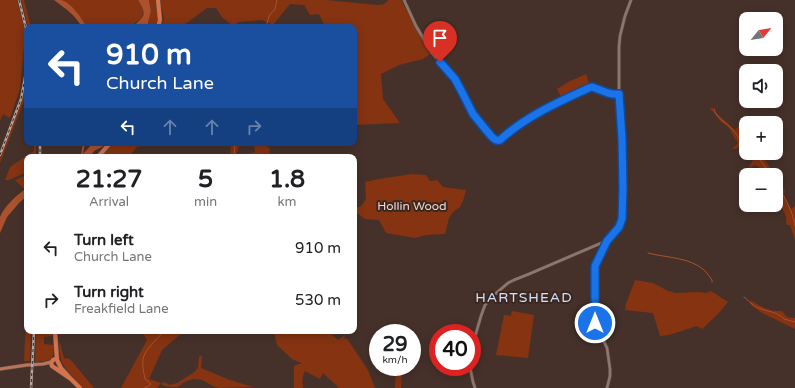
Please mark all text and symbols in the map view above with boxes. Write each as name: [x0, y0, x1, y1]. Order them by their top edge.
north arrow: [739, 12, 783, 56]
map controls: [739, 12, 783, 212]
pin: [423, 21, 457, 62]
icon: arrive: [429, 27, 451, 49]
text: 910 m: [106, 38, 192, 72]
icon: left: [40, 40, 92, 92]
button: sound: [739, 64, 783, 108]
text: Church Lane: [106, 72, 214, 94]
icon: left: [117, 116, 139, 138]
icon: ahead: [159, 116, 181, 138]
icon: ahead: [201, 116, 223, 138]
icon: right: [243, 116, 265, 138]
button: +: [739, 116, 783, 160]
text: 21:27: [76, 165, 142, 194]
text: 5: [198, 165, 213, 194]
text: 1.8: [269, 165, 305, 194]
button: −: [739, 168, 783, 212]
text: Arrival: [89, 194, 129, 210]
text: min: [194, 194, 217, 210]
text: km: [278, 194, 297, 210]
park label: Hollin Wood: [377, 199, 447, 213]
text: Turn left: [74, 231, 134, 249]
icon: left: [40, 237, 62, 259]
text: 910 m: [295, 239, 341, 257]
text: Church Lane: [74, 249, 152, 265]
text: Turn right: [74, 283, 144, 301]
icon: right: [40, 289, 62, 311]
district label: HARTSHEAD: [475, 289, 573, 306]
text: 530 m: [295, 291, 341, 309]
text: Freakfield Lane: [74, 301, 169, 317]
position arrow: [574, 302, 616, 344]
speed limit sign: 40: [429, 324, 481, 376]
text: 29: [382, 333, 408, 357]
text: km/h: [382, 354, 408, 366]

